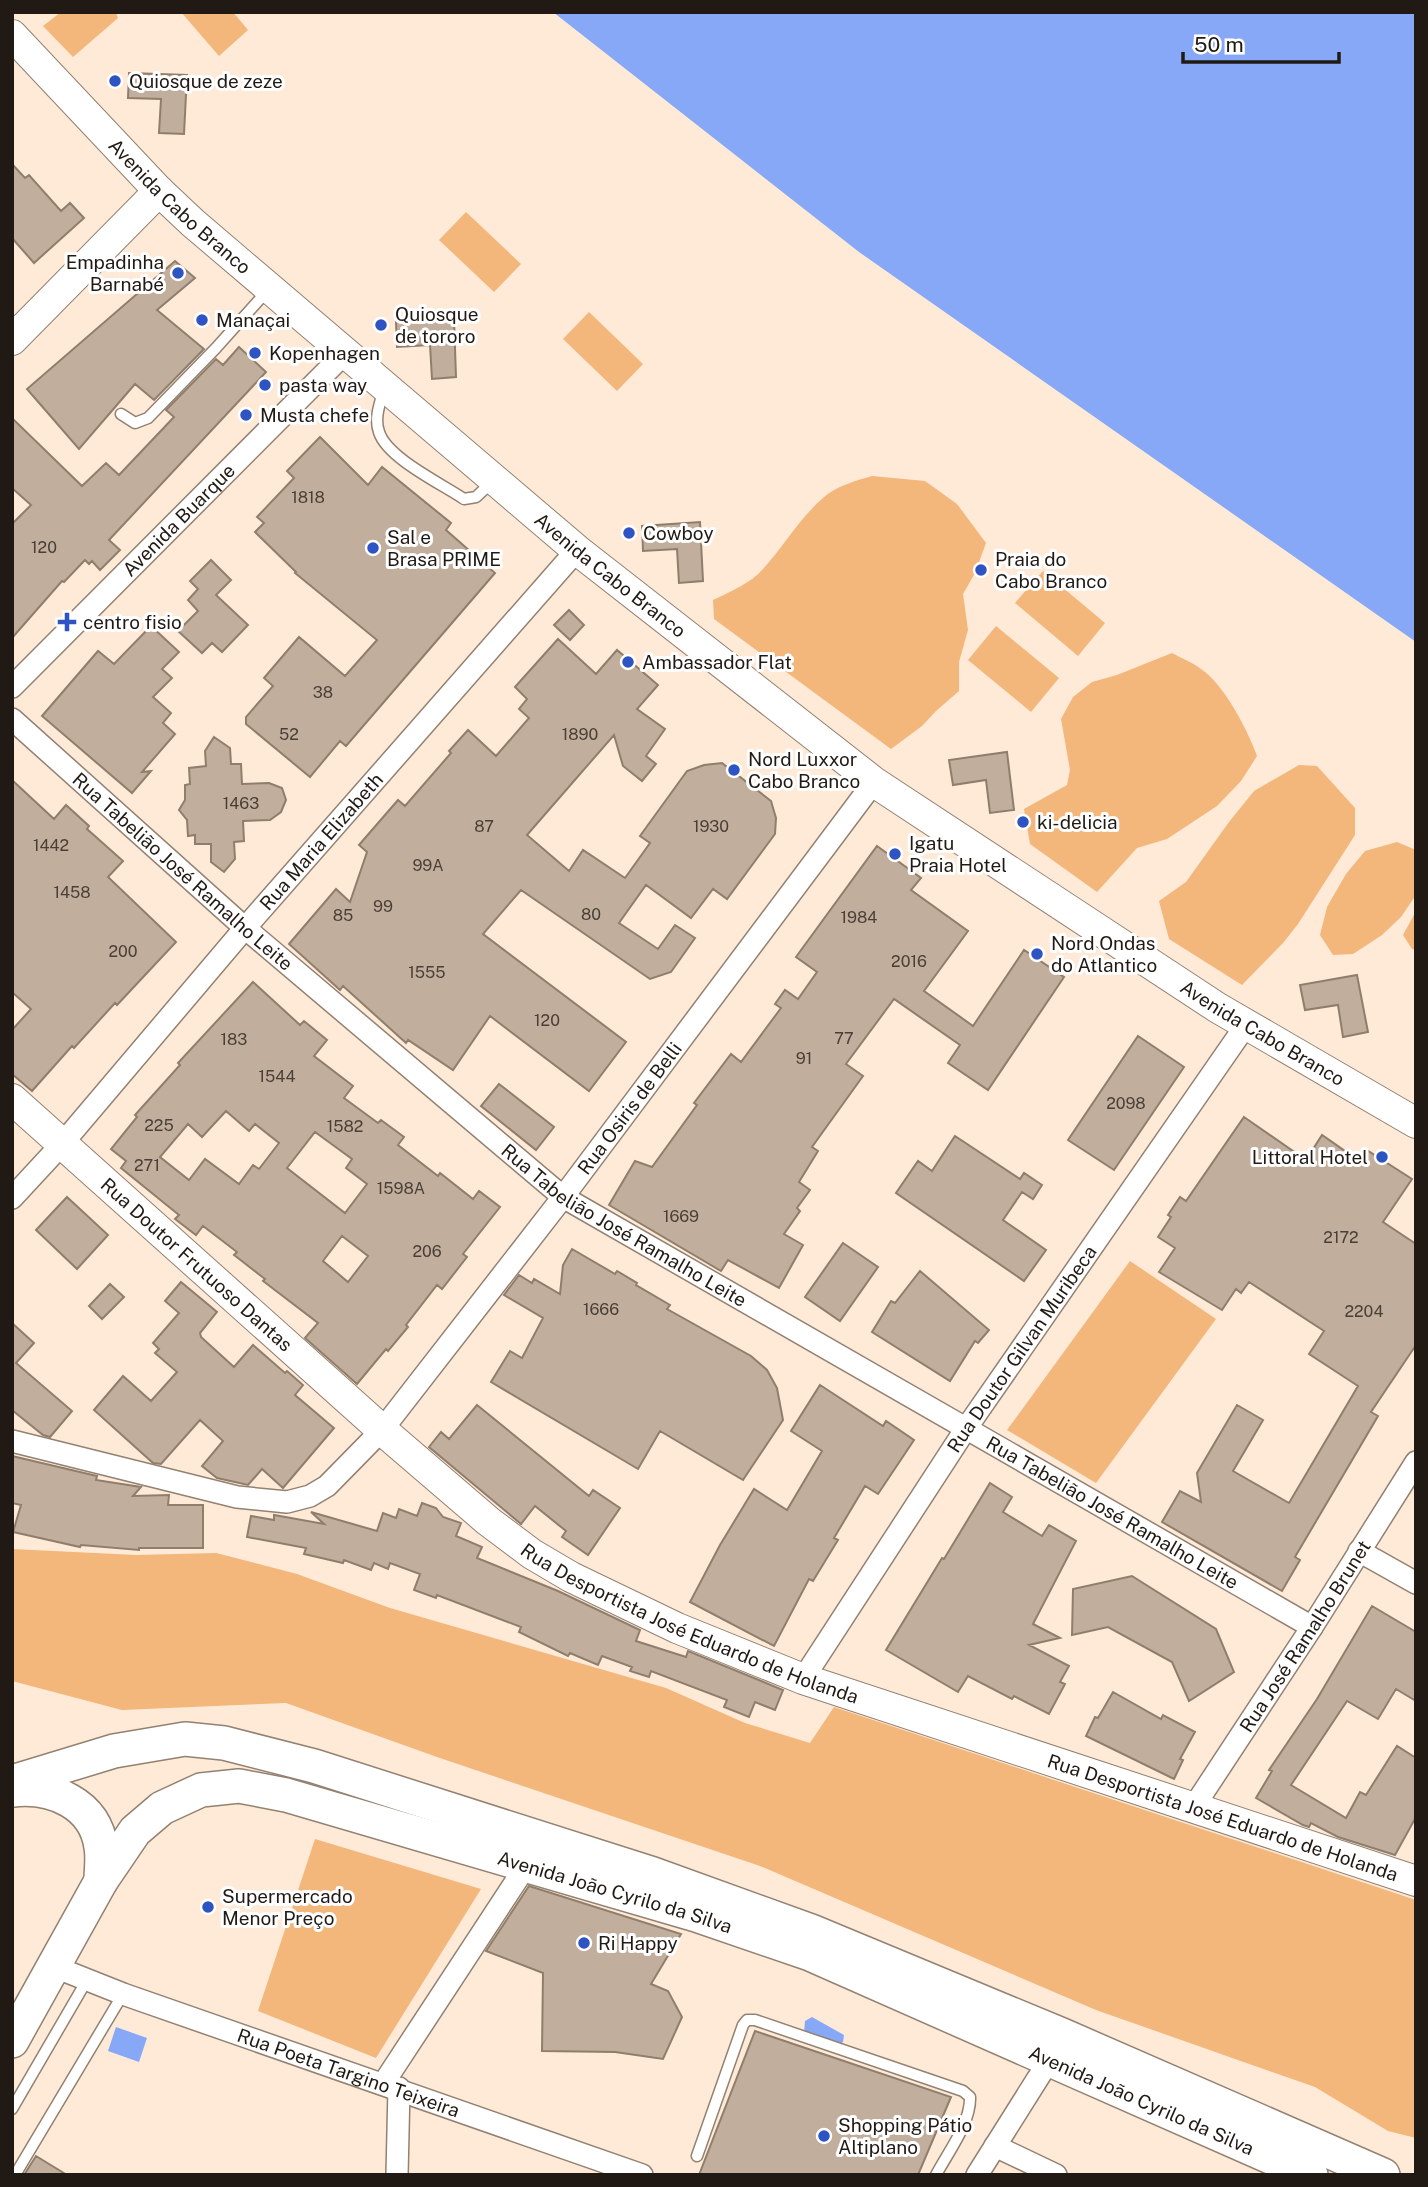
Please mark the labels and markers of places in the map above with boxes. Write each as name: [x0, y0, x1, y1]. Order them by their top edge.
place label: Quiosque de zeze: [129, 70, 283, 92]
marker: Quiosque de zeze: [107, 73, 123, 89]
place label: Empadinha Barnabé: [66, 251, 164, 295]
marker: Empadinha Barnabé: [170, 265, 186, 281]
place label: Quiosque de tororo: [395, 303, 478, 347]
place label: Manaçai: [216, 309, 290, 331]
marker: Manaçai: [194, 312, 210, 328]
marker: Quiosque de tororo: [373, 317, 389, 333]
place label: Kopenhagen: [269, 342, 380, 364]
marker: Kopenhagen: [247, 345, 263, 361]
place label: pasta way: [279, 374, 367, 396]
marker: pasta way: [257, 377, 273, 393]
place label: Musta chefe: [260, 404, 369, 426]
marker: Musta chefe: [238, 407, 254, 423]
place label: Cowboy: [643, 522, 714, 544]
marker: Cowboy: [621, 525, 637, 541]
place label: Sal e Brasa PRIME: [387, 526, 501, 570]
marker: Sal e Brasa PRIME: [365, 540, 381, 556]
place label: Praia do Cabo Branco: [995, 548, 1107, 592]
marker: Praia do Cabo Branco: [973, 562, 989, 578]
place label: centro fisio: [83, 611, 182, 633]
marker: centro fisio: [57, 612, 77, 632]
place label: Ambassador Flat: [642, 651, 792, 673]
marker: Ambassador Flat: [620, 654, 636, 670]
place label: Nord Luxxor Cabo Branco: [748, 748, 860, 792]
marker: Nord Luxxor Cabo Branco: [726, 762, 742, 778]
place label: ki-delicia: [1037, 811, 1118, 833]
marker: ki-delicia: [1015, 814, 1031, 830]
place label: Igatu Praia Hotel: [909, 832, 1007, 876]
marker: Igatu Praia Hotel: [887, 846, 903, 862]
place label: Nord Ondas do Atlantico: [1051, 932, 1157, 976]
marker: Nord Ondas do Atlantico: [1029, 946, 1045, 962]
place label: Littoral Hotel: [1252, 1146, 1368, 1168]
marker: Littoral Hotel: [1374, 1149, 1390, 1165]
place label: Supermercado Menor Preço: [222, 1885, 353, 1929]
marker: Supermercado Menor Preço: [200, 1899, 216, 1915]
place label: Ri Happy: [598, 1932, 678, 1954]
marker: Ri Happy: [576, 1935, 592, 1951]
place label: Shopping Pátio Altiplano: [838, 2114, 972, 2158]
marker: Shopping Pátio Altiplano: [816, 2128, 832, 2144]

